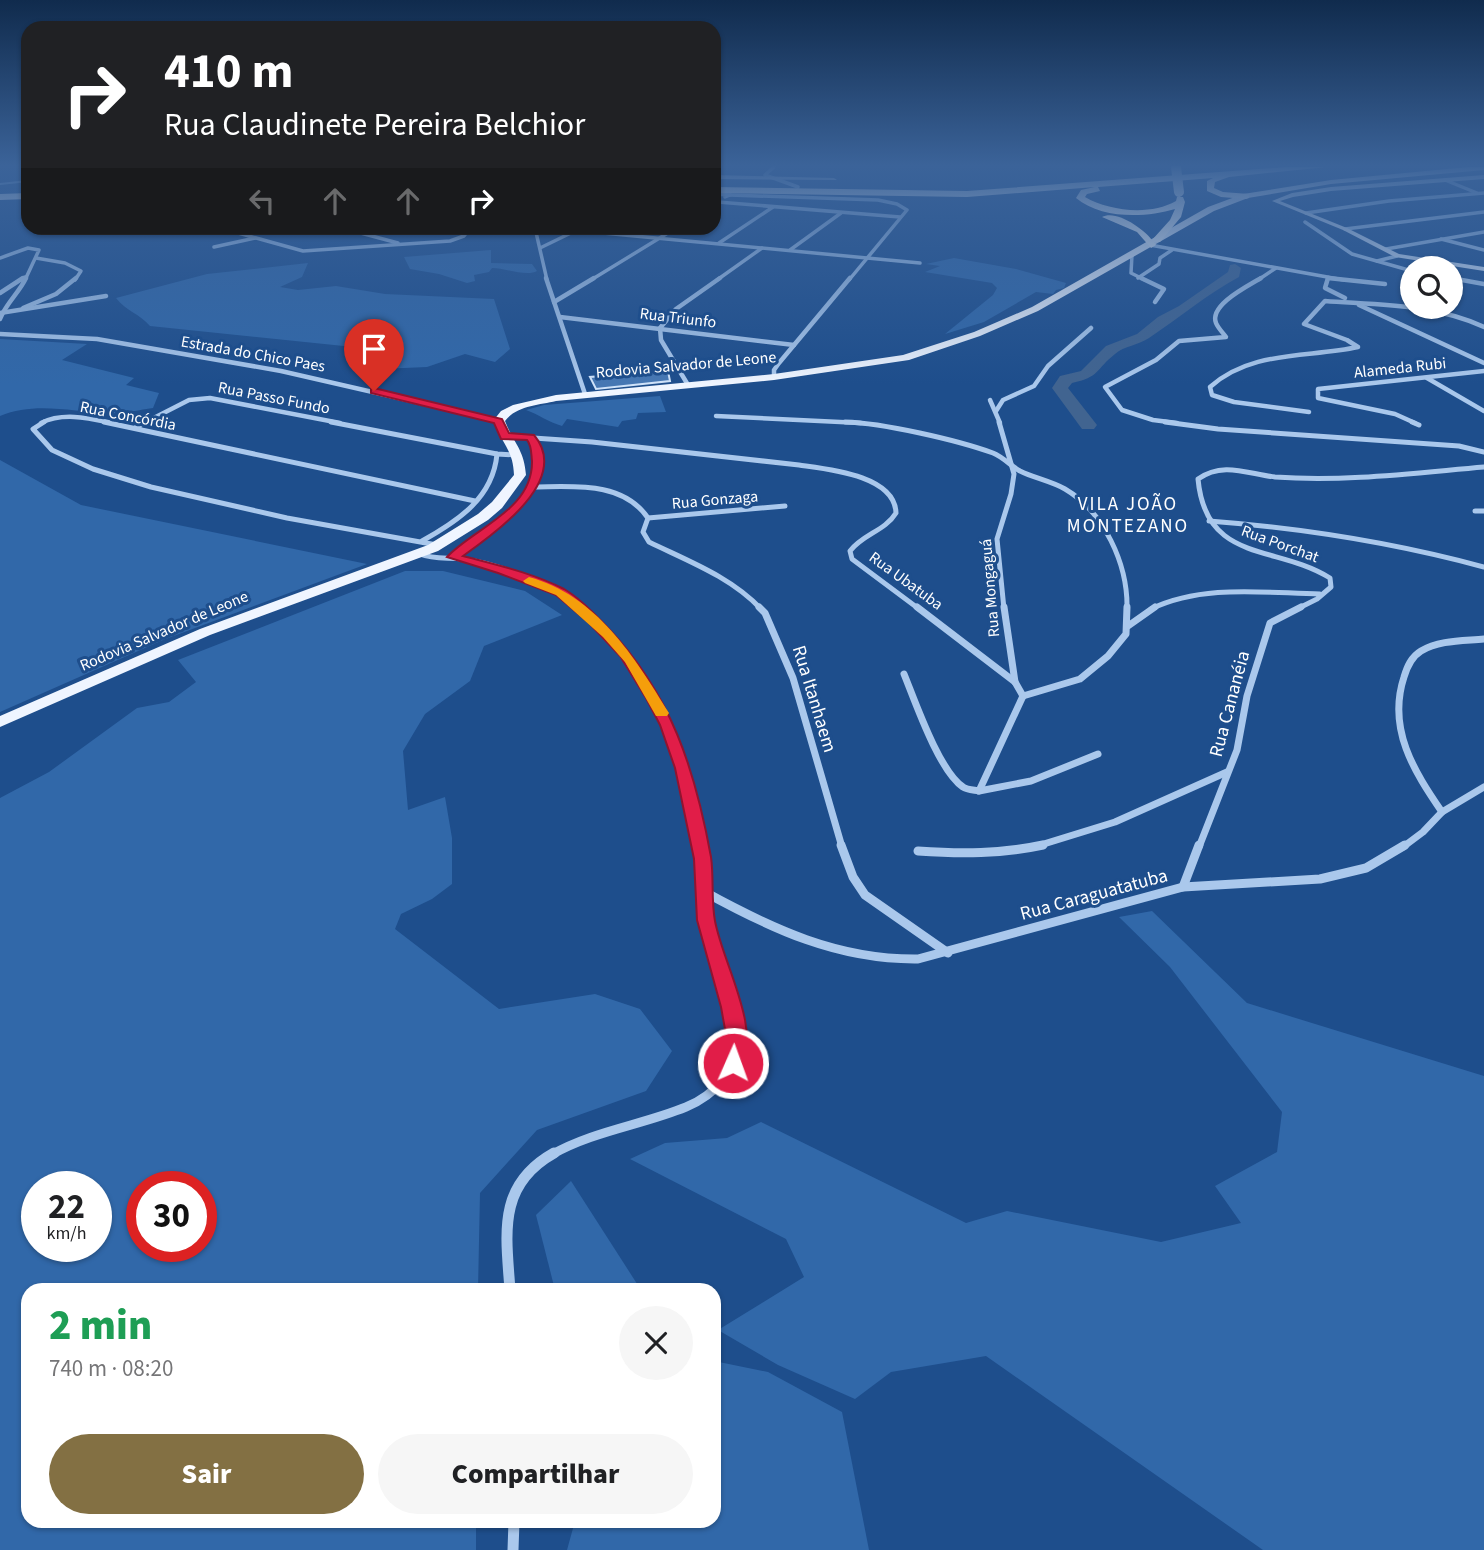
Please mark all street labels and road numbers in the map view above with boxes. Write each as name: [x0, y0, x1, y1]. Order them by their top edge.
street label: Rua Triunfo: [638, 302, 718, 334]
street label: Estrada do Chico Paes: [179, 330, 327, 378]
street label: Rodovia Salvador de Leone: [595, 346, 777, 384]
street label: Alameda Rubi: [1353, 352, 1447, 384]
street label: Rua Passo Fundo: [216, 376, 332, 420]
street label: Rua Concórdia: [78, 396, 178, 436]
street label: Rua Gonzaga: [671, 485, 759, 515]
street label: Rua Porchat: [1238, 520, 1322, 568]
street label: Rua Mongaguá: [975, 538, 1005, 638]
street label: Rua Ubatuba: [864, 547, 948, 615]
street label: Rodovia Salvador de Leone: [76, 586, 252, 676]
street label: Rua Itanhaem: [785, 642, 843, 756]
street label: Rua Cananéia: [1203, 648, 1257, 760]
street label: Rua Caraguatatuba: [1017, 862, 1171, 928]

